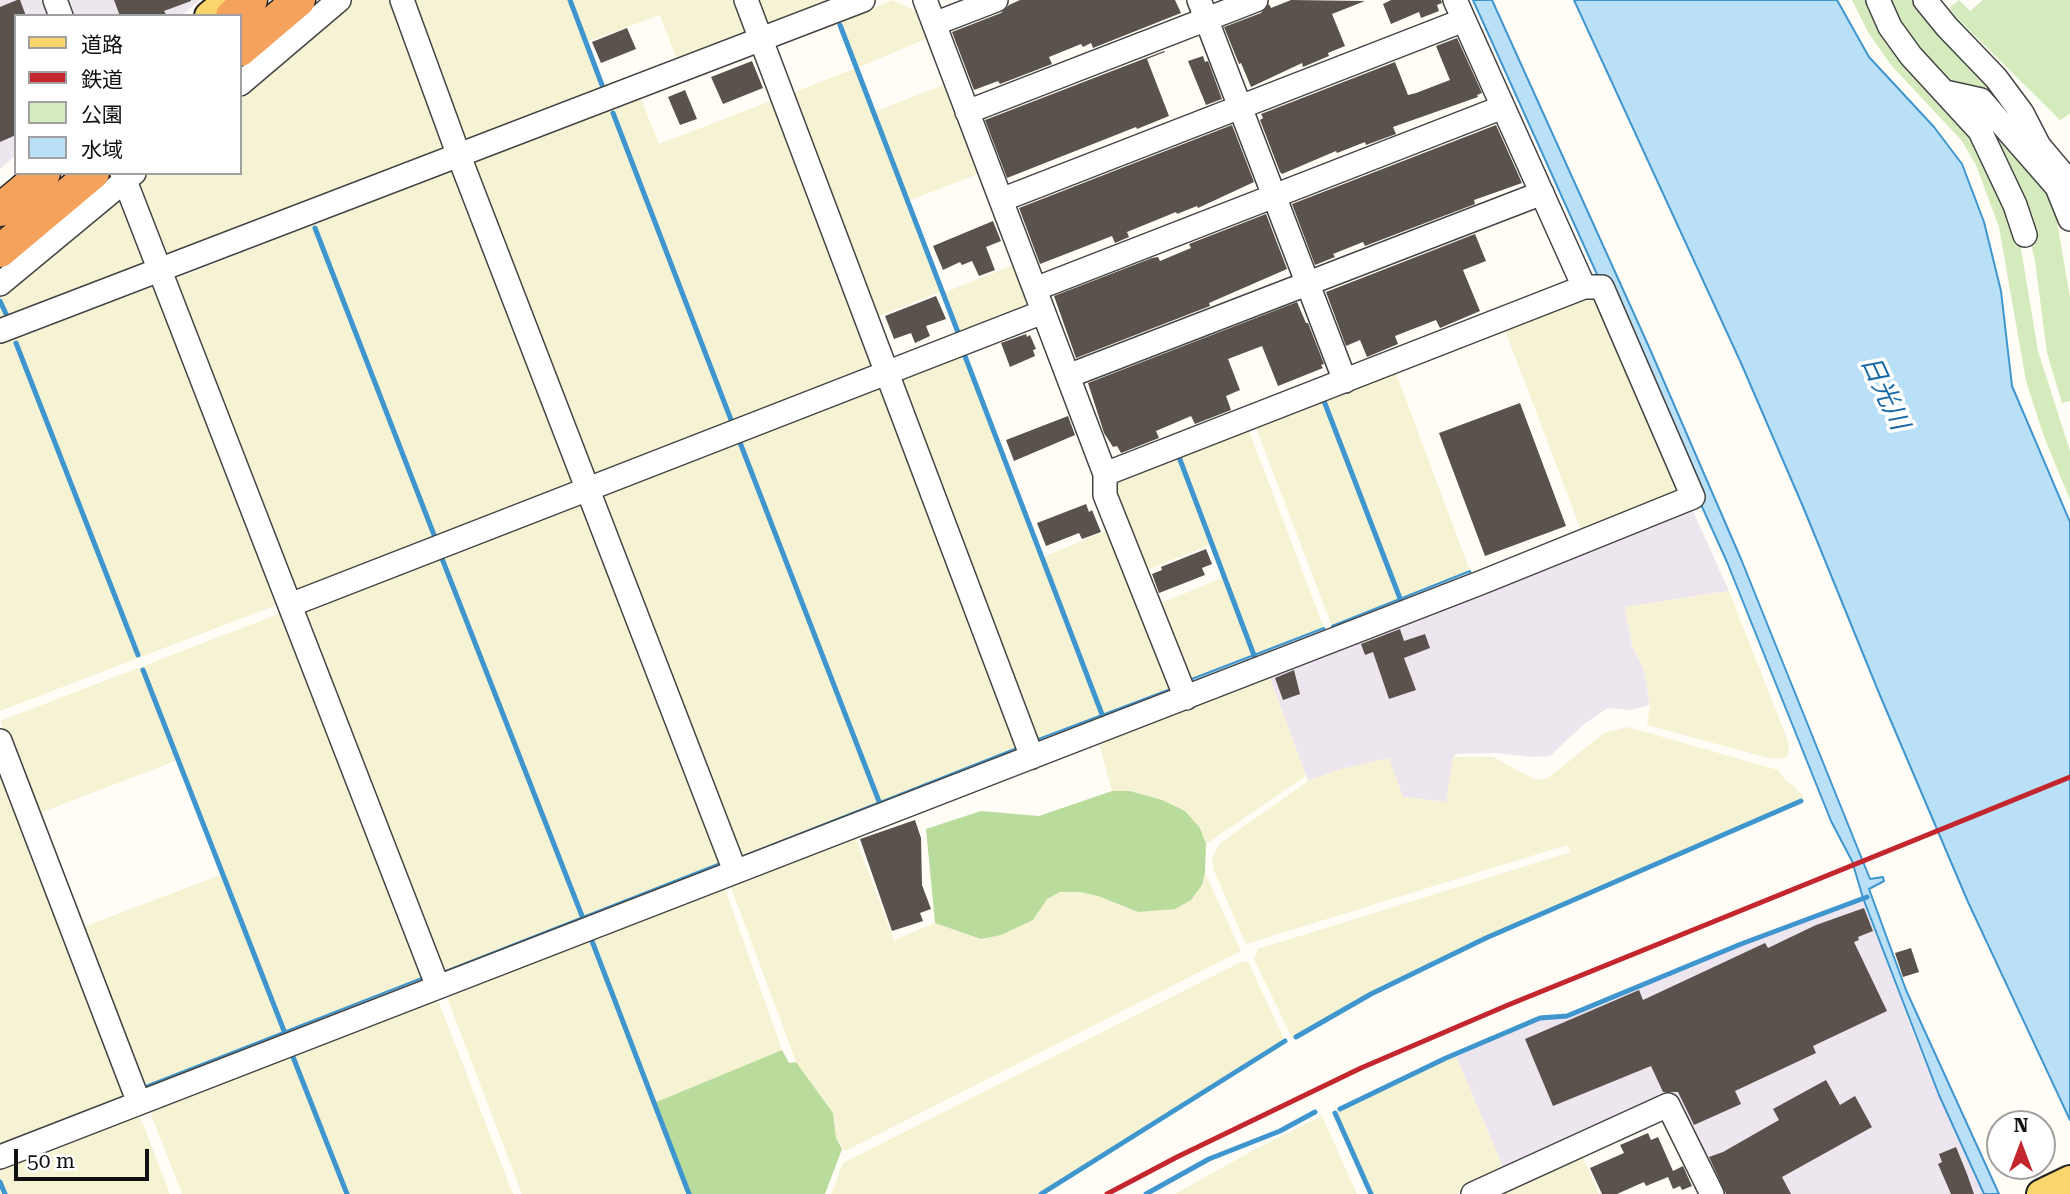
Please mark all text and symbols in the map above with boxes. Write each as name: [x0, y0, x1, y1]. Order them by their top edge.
legend: [14, 14, 242, 175]
text: 道路: [81, 33, 123, 57]
text: 鉄道: [81, 68, 123, 92]
text: 公園: [81, 103, 123, 127]
text: 水域: [81, 138, 123, 162]
water label: 日光川: [1853, 351, 1915, 435]
north arrow: [1986, 1110, 2056, 1180]
text: N: [2014, 1114, 2028, 1137]
scale bar: [18, 1134, 152, 1178]
text: 50 m: [27, 1149, 75, 1173]

